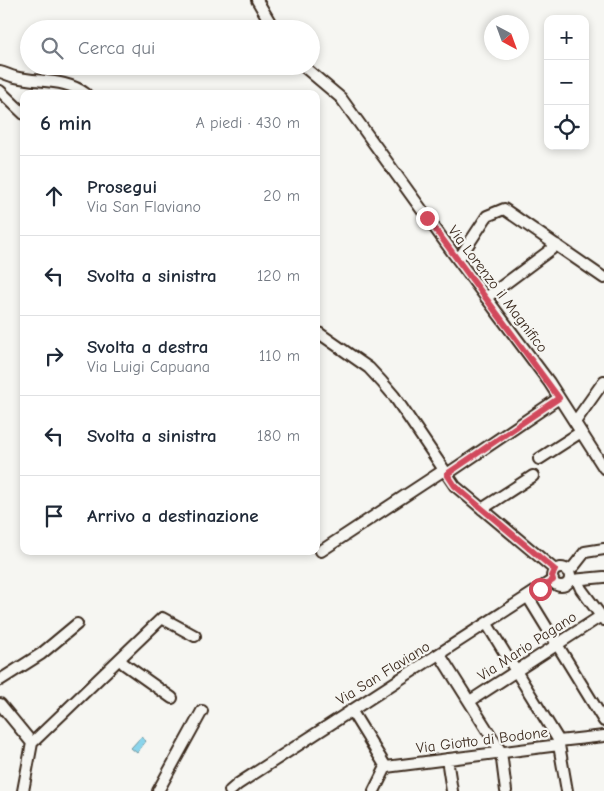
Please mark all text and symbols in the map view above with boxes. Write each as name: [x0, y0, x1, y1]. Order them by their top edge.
north arrow: [484, 15, 529, 60]
map controls: [544, 15, 589, 150]
button: +: [544, 15, 589, 60]
search box: [20, 20, 320, 75]
icon: search: [38, 34, 66, 62]
text: Cerca qui: [78, 37, 155, 59]
button: −: [544, 60, 589, 105]
button: locate: [544, 105, 589, 150]
text: 6 min: [40, 111, 92, 135]
text: A piedi · 430 m: [195, 114, 300, 132]
text: Prosegui: [87, 176, 157, 198]
icon: ahead: [40, 182, 68, 210]
text: 20 m: [263, 187, 300, 205]
text: Via San Flaviano: [87, 198, 201, 216]
route end: [416, 207, 439, 230]
street label: Via Lorenzo il Magnifico: [444, 222, 552, 356]
icon: left: [40, 262, 68, 290]
text: Svolta a sinistra: [87, 265, 217, 287]
text: 120 m: [257, 267, 300, 285]
text: Svolta a destra: [87, 336, 208, 358]
icon: right: [40, 342, 68, 370]
text: 110 m: [259, 347, 300, 365]
text: Via Luigi Capuana: [87, 358, 210, 376]
icon: left: [40, 422, 68, 450]
text: Svolta a sinistra: [87, 425, 217, 447]
text: 180 m: [257, 427, 300, 445]
icon: arrive: [40, 502, 68, 530]
text: Arrivo a destinazione: [87, 505, 259, 527]
route start: [529, 578, 552, 601]
street label: Via Mario Pagano: [474, 607, 580, 685]
street label: Via San Flaviano: [333, 637, 433, 709]
street label: Via Giotto di Bodone: [415, 723, 549, 757]

